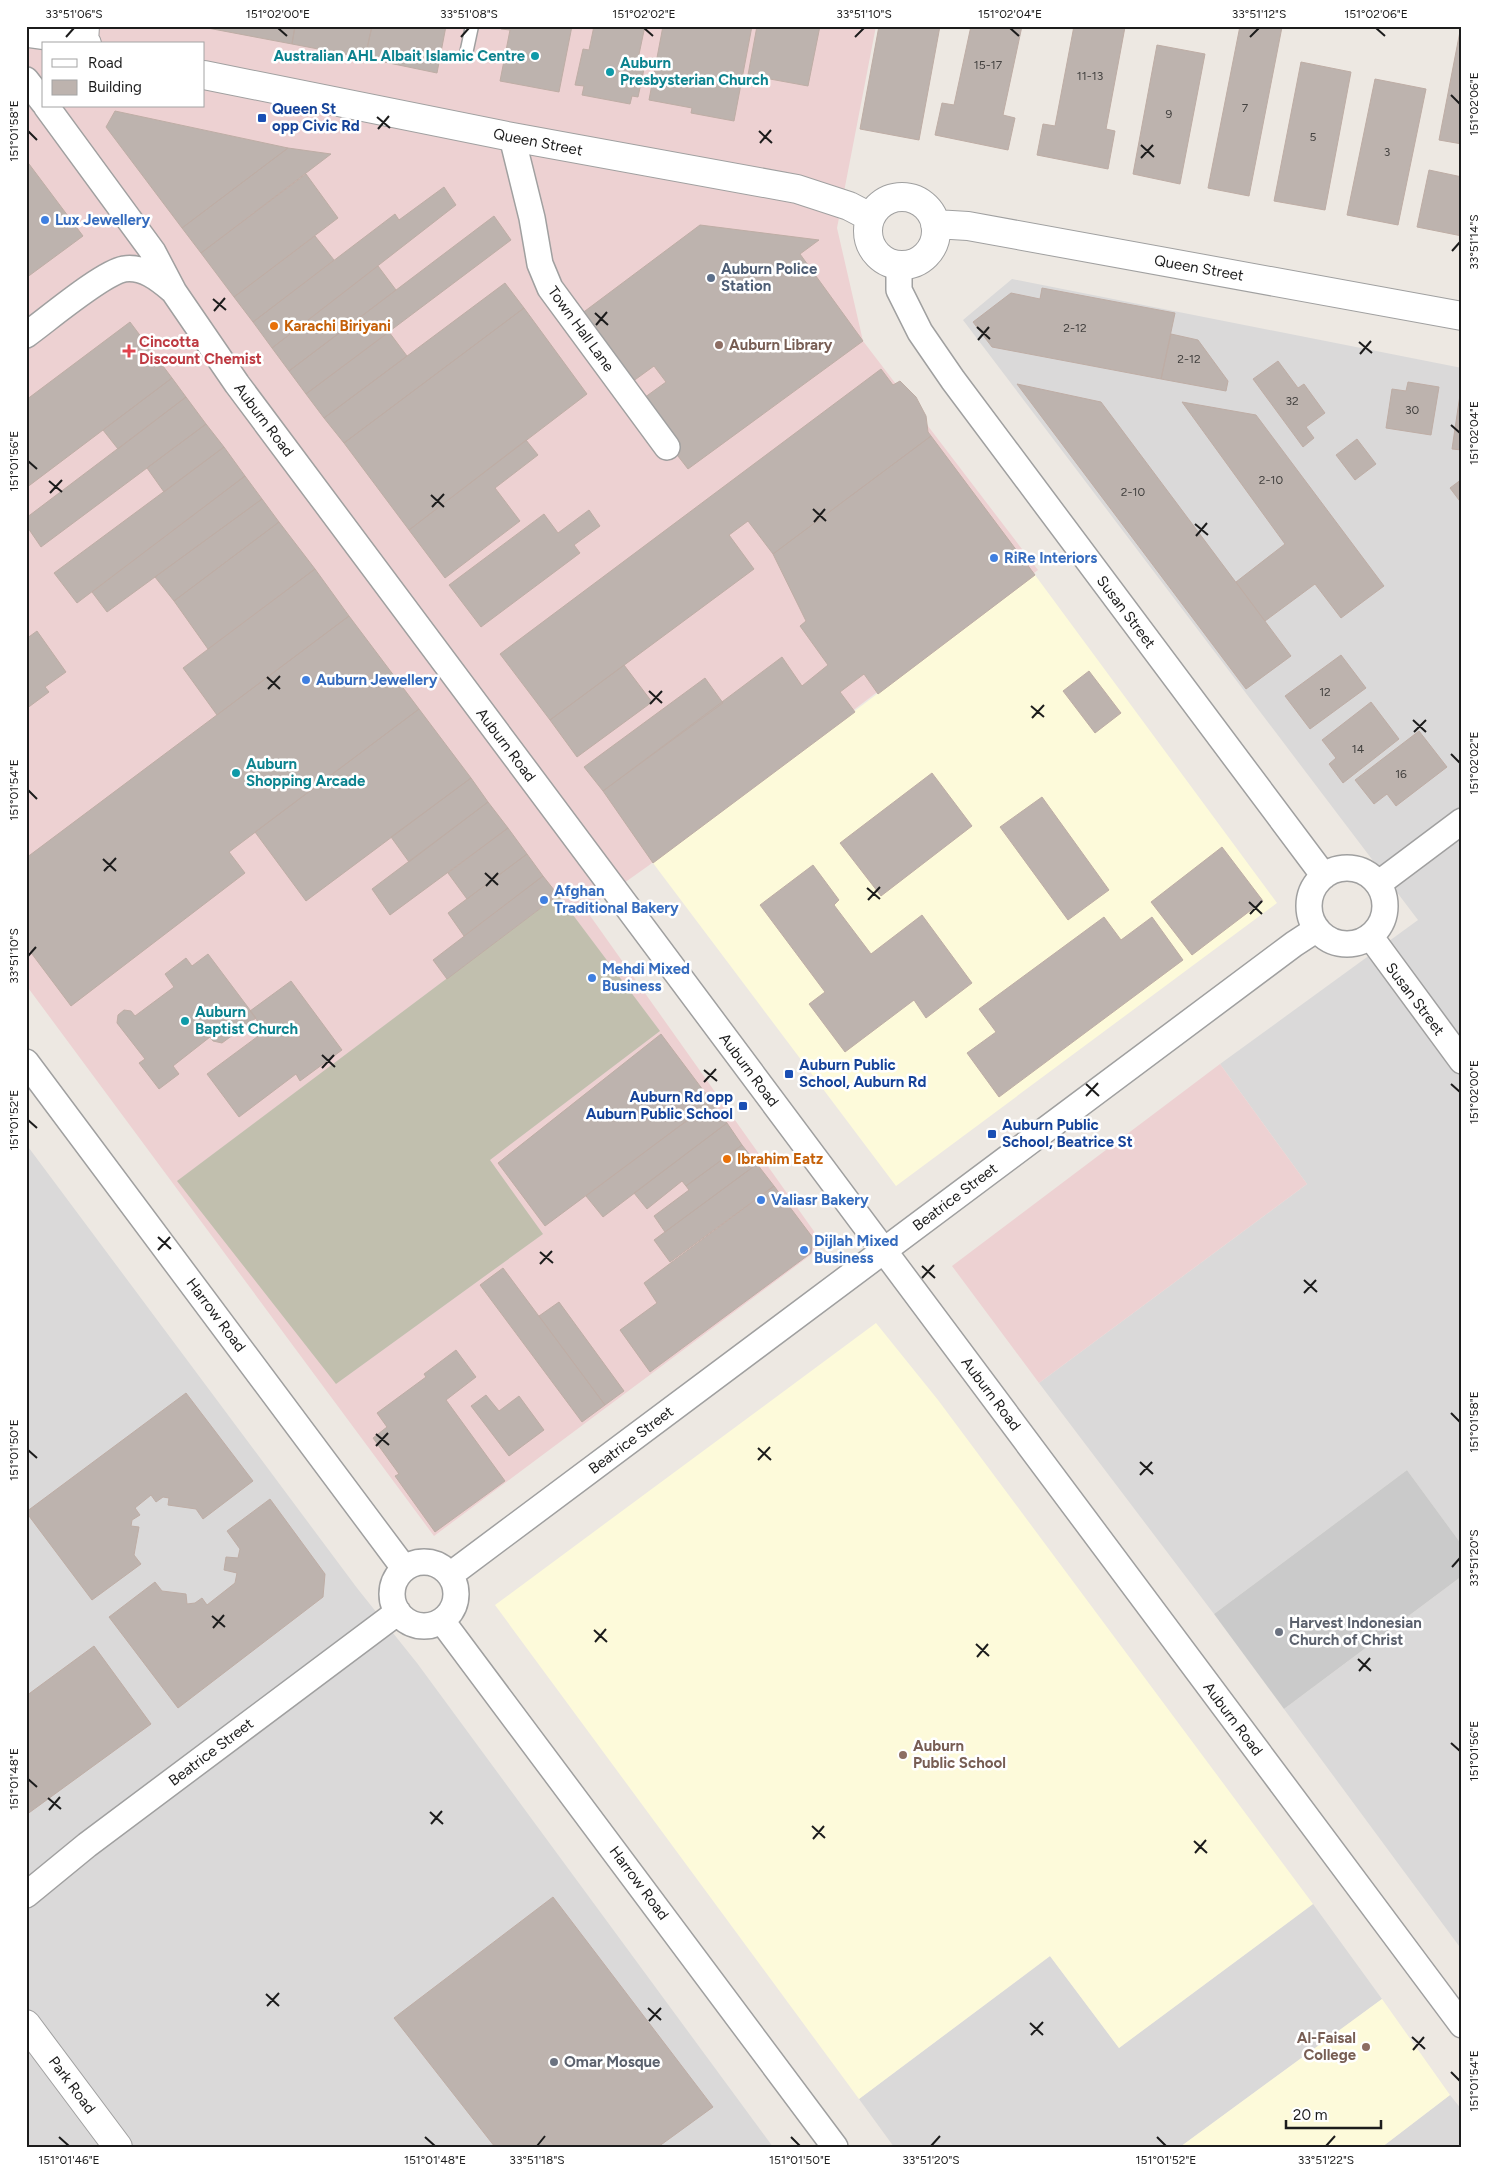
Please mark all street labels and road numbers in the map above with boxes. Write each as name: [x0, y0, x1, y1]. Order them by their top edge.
street label: Queen Street: [492, 125, 584, 160]
street label: Queen Street: [1153, 251, 1245, 285]
street label: Town Hall Lane: [544, 283, 618, 375]
street label: Auburn Road: [231, 380, 297, 460]
street label: Susan Street: [1093, 572, 1159, 652]
street label: Auburn Road: [473, 705, 539, 785]
street label: Susan Street: [1382, 959, 1448, 1039]
street label: Auburn Road: [716, 1030, 782, 1110]
street label: Beatrice Street: [909, 1159, 1001, 1235]
street label: Harrow Road: [182, 1275, 250, 1355]
street label: Auburn Road: [958, 1354, 1024, 1434]
street label: Beatrice Street: [585, 1402, 677, 1478]
street label: Auburn Road: [1200, 1679, 1266, 1759]
street label: Beatrice Street: [165, 1714, 257, 1790]
street label: Harrow Road: [605, 1843, 673, 1923]
street label: Park Road: [45, 2053, 99, 2117]

